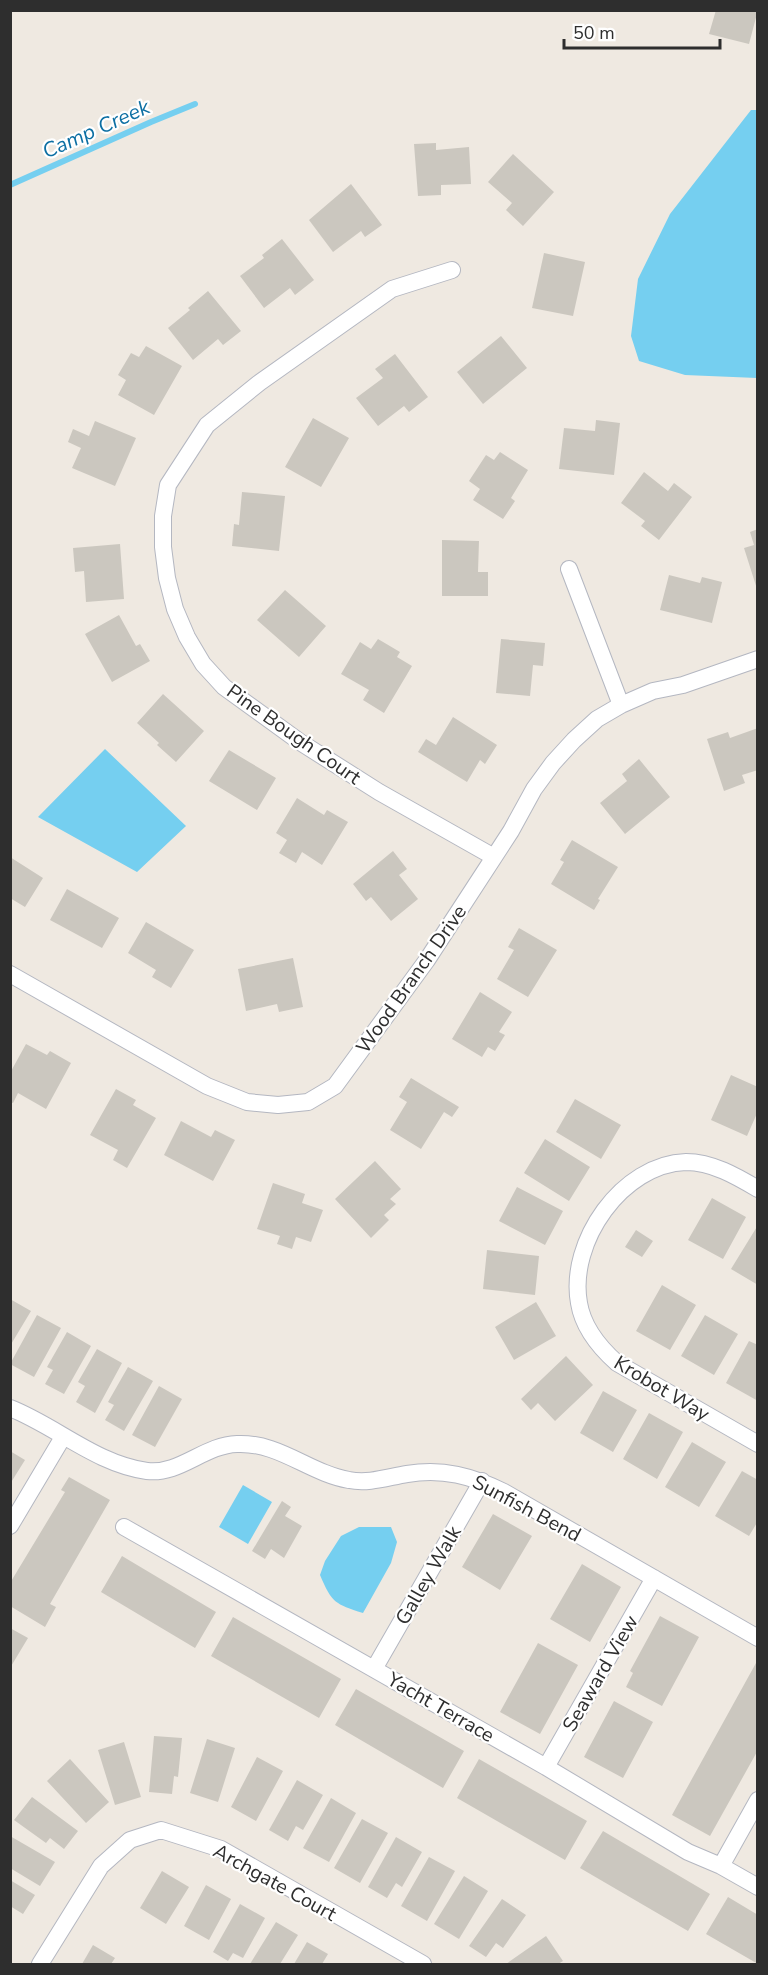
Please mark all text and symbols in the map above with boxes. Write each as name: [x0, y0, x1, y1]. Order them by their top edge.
scale bar: [564, 12, 720, 50]
text: 50 m: [573, 21, 615, 45]
water label: Camp Creek: [38, 93, 155, 165]
street label: Pine Bough Court: [221, 678, 367, 791]
street label: Wood Branch Drive: [350, 900, 473, 1059]
street label: Krobot Way: [609, 1349, 715, 1428]
street label: Sunfish Bend: [468, 1469, 586, 1548]
street label: Galley Walk: [389, 1520, 468, 1630]
street label: Seaward View: [556, 1610, 645, 1736]
street label: Yacht Terrace: [381, 1665, 499, 1749]
street label: Archgate Court: [208, 1837, 342, 1928]

